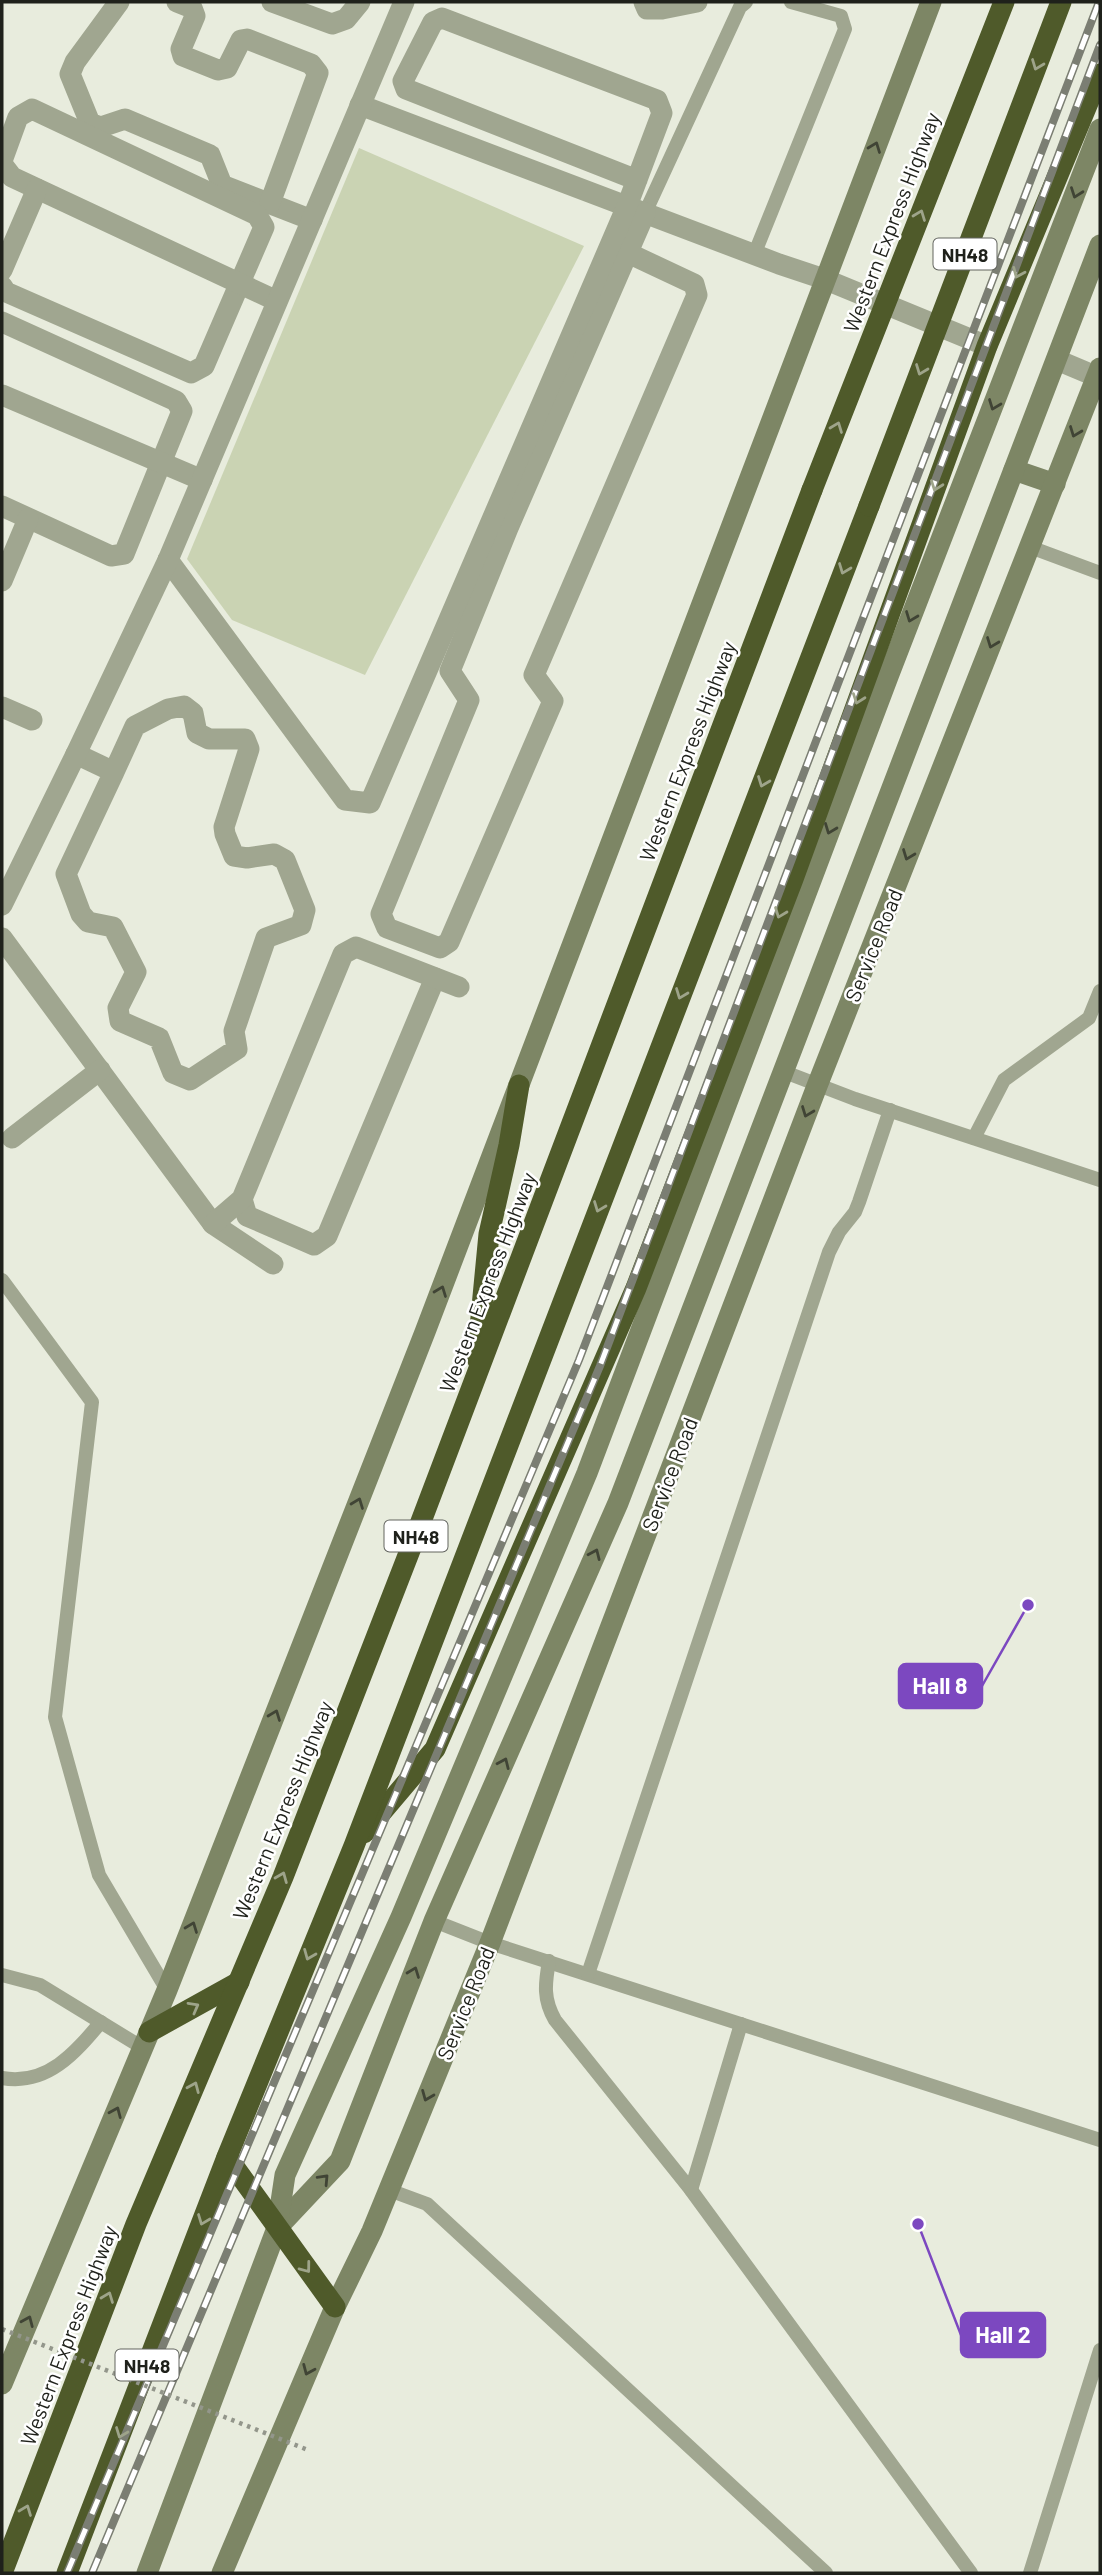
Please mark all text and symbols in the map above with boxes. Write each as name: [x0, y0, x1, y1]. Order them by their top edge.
one-way arrow: [1031, 59, 1045, 71]
street label: Western Express Highway: [837, 108, 945, 336]
one-way arrow: [867, 141, 881, 154]
one-way arrow: [1071, 186, 1085, 198]
one-way arrow: [911, 210, 925, 222]
road number: NH48: [934, 238, 996, 270]
one-way arrow: [1012, 267, 1026, 279]
one-way arrow: [915, 363, 929, 375]
one-way arrow: [988, 398, 1002, 410]
one-way arrow: [828, 422, 842, 434]
one-way arrow: [1070, 425, 1084, 437]
one-way arrow: [931, 479, 945, 491]
one-way arrow: [838, 563, 852, 575]
one-way arrow: [906, 610, 920, 622]
street label: Western Express Highway: [633, 637, 741, 865]
one-way arrow: [986, 637, 1000, 649]
one-way arrow: [853, 693, 867, 705]
one-way arrow: [757, 775, 771, 787]
one-way arrow: [825, 823, 839, 835]
one-way arrow: [903, 848, 917, 860]
street label: Service Road: [839, 885, 907, 1005]
one-way arrow: [774, 906, 788, 918]
one-way arrow: [675, 988, 689, 1000]
one-way arrow: [801, 1106, 815, 1118]
street label: Western Express Highway: [433, 1168, 541, 1396]
one-way arrow: [594, 1200, 608, 1212]
one-way arrow: [432, 1286, 446, 1298]
street label: Service Road: [636, 1414, 702, 1534]
one-way arrow: [349, 1498, 363, 1510]
road number: NH48: [384, 1520, 448, 1552]
one-way arrow: [587, 1549, 601, 1562]
callout: Hall 8: [899, 1664, 982, 1708]
text: Hall 8: [913, 1671, 967, 1699]
street label: Western Express Highway: [227, 1697, 337, 1923]
one-way arrow: [266, 1709, 280, 1721]
one-way arrow: [496, 1757, 510, 1770]
one-way arrow: [274, 1872, 288, 1884]
one-way arrow: [183, 1921, 197, 1933]
street label: Service Road: [431, 1943, 499, 2063]
one-way arrow: [304, 1948, 318, 1960]
one-way arrow: [406, 1966, 420, 1978]
one-way arrow: [187, 2002, 199, 2015]
one-way arrow: [186, 2081, 200, 2093]
one-way arrow: [421, 2089, 435, 2102]
one-way arrow: [108, 2106, 122, 2119]
one-way arrow: [315, 2174, 328, 2187]
one-way arrow: [197, 2214, 211, 2226]
street label: Western Express Highway: [14, 2221, 122, 2449]
one-way arrow: [298, 2260, 310, 2273]
one-way arrow: [100, 2292, 114, 2304]
callout: Hall 2: [961, 2313, 1045, 2357]
one-way arrow: [20, 2316, 34, 2329]
text: Hall 2: [975, 2320, 1031, 2348]
road number: NH48: [116, 2350, 178, 2380]
one-way arrow: [303, 2363, 317, 2375]
one-way arrow: [115, 2426, 129, 2438]
one-way arrow: [18, 2504, 32, 2516]

